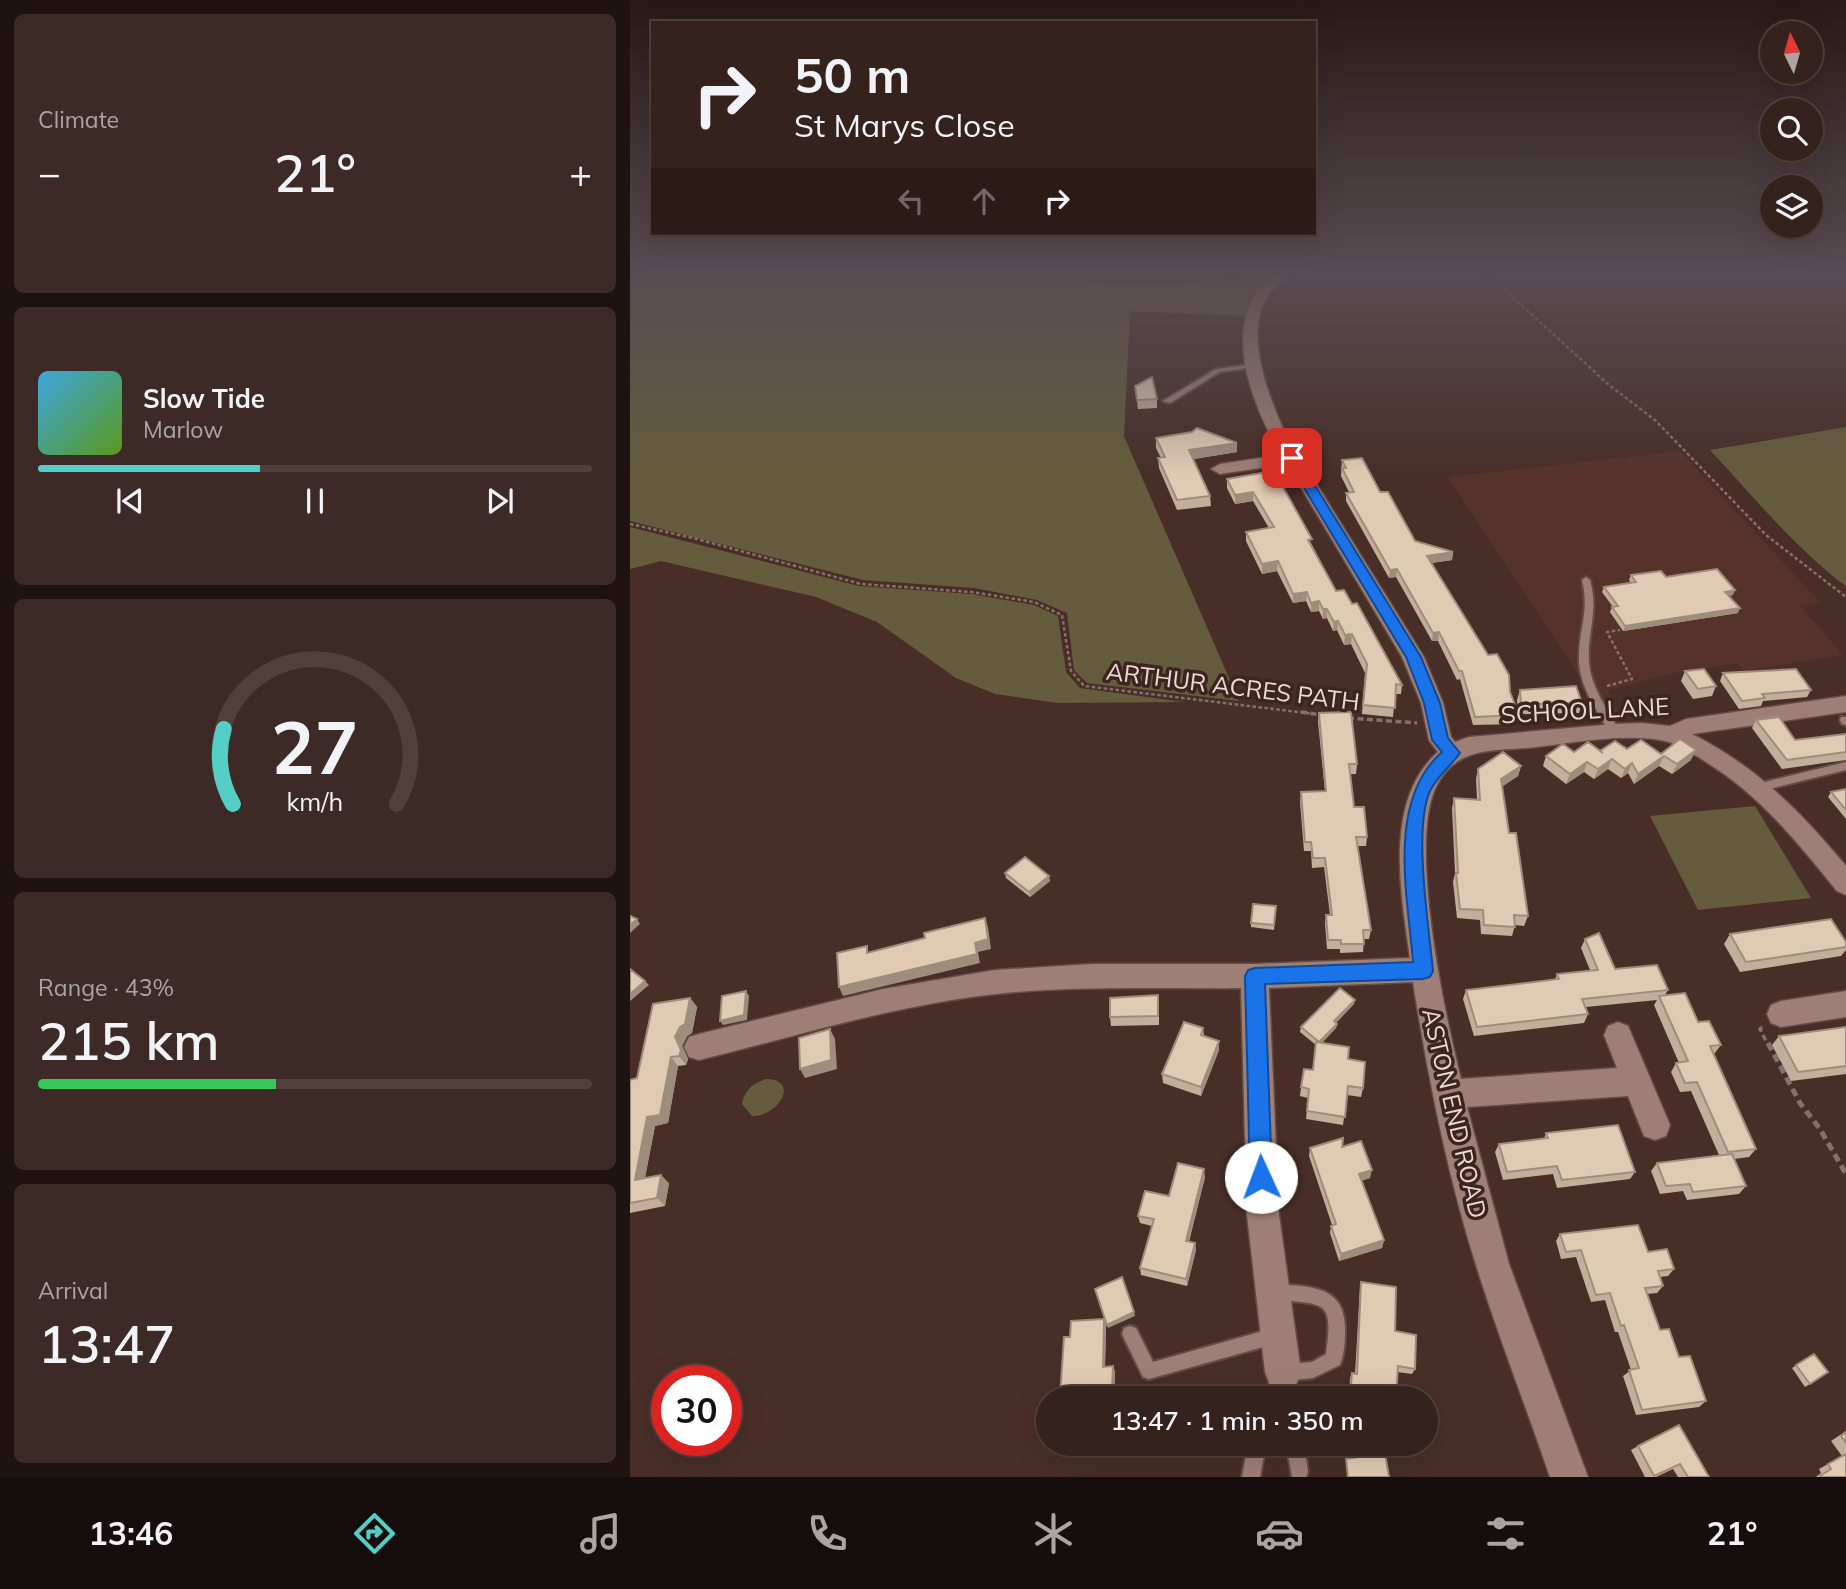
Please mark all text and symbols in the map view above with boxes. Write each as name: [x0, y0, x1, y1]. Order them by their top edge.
north arrow: [1760, 21, 1824, 84]
map controls: [1760, 21, 1823, 238]
text: 50 m: [794, 44, 910, 105]
icon: right: [679, 49, 770, 140]
button: search: [1760, 98, 1823, 161]
text: Climate: [38, 105, 119, 134]
text: St Marys Close: [794, 105, 1015, 145]
text: 21°: [274, 140, 356, 205]
text: −: [38, 149, 61, 197]
text: +: [569, 149, 592, 197]
button: layers: [1760, 175, 1823, 238]
icon: left: [892, 182, 930, 220]
icon: ahead: [965, 182, 1003, 220]
icon: right: [1038, 182, 1076, 220]
text: Slow Tide: [143, 382, 265, 415]
text: Marlow: [143, 415, 223, 444]
pin: [1262, 428, 1322, 488]
icon: arrive: [1273, 439, 1311, 477]
icon: previous: [111, 482, 149, 520]
icon: pause: [296, 482, 334, 520]
icon: next: [481, 482, 519, 520]
street label: ARTHUR ACRES PATH: [1105, 656, 1361, 716]
street label: SCHOOL LANE: [1500, 691, 1670, 729]
text: 27: [271, 702, 359, 793]
text: km/h: [287, 786, 343, 817]
text: Range · 43%: [38, 973, 174, 1002]
street label: ASTON END ROAD: [1416, 1005, 1494, 1221]
text: 215 km: [38, 1008, 219, 1073]
position arrow: [1224, 1140, 1298, 1214]
text: Arrival: [38, 1276, 108, 1305]
text: 13:47: [38, 1311, 175, 1376]
speed limit sign: 30: [651, 1365, 742, 1456]
text: 13:47 · 1 min · 350 m: [1110, 1404, 1364, 1437]
icon: directions: [350, 1509, 399, 1558]
icon: music: [576, 1509, 625, 1558]
icon: phone: [803, 1509, 852, 1558]
icon: climate: [1029, 1509, 1078, 1558]
icon: car: [1255, 1509, 1304, 1558]
icon: filters: [1481, 1509, 1530, 1558]
text: 13:46: [89, 1513, 173, 1553]
text: 21°: [1707, 1513, 1757, 1553]

